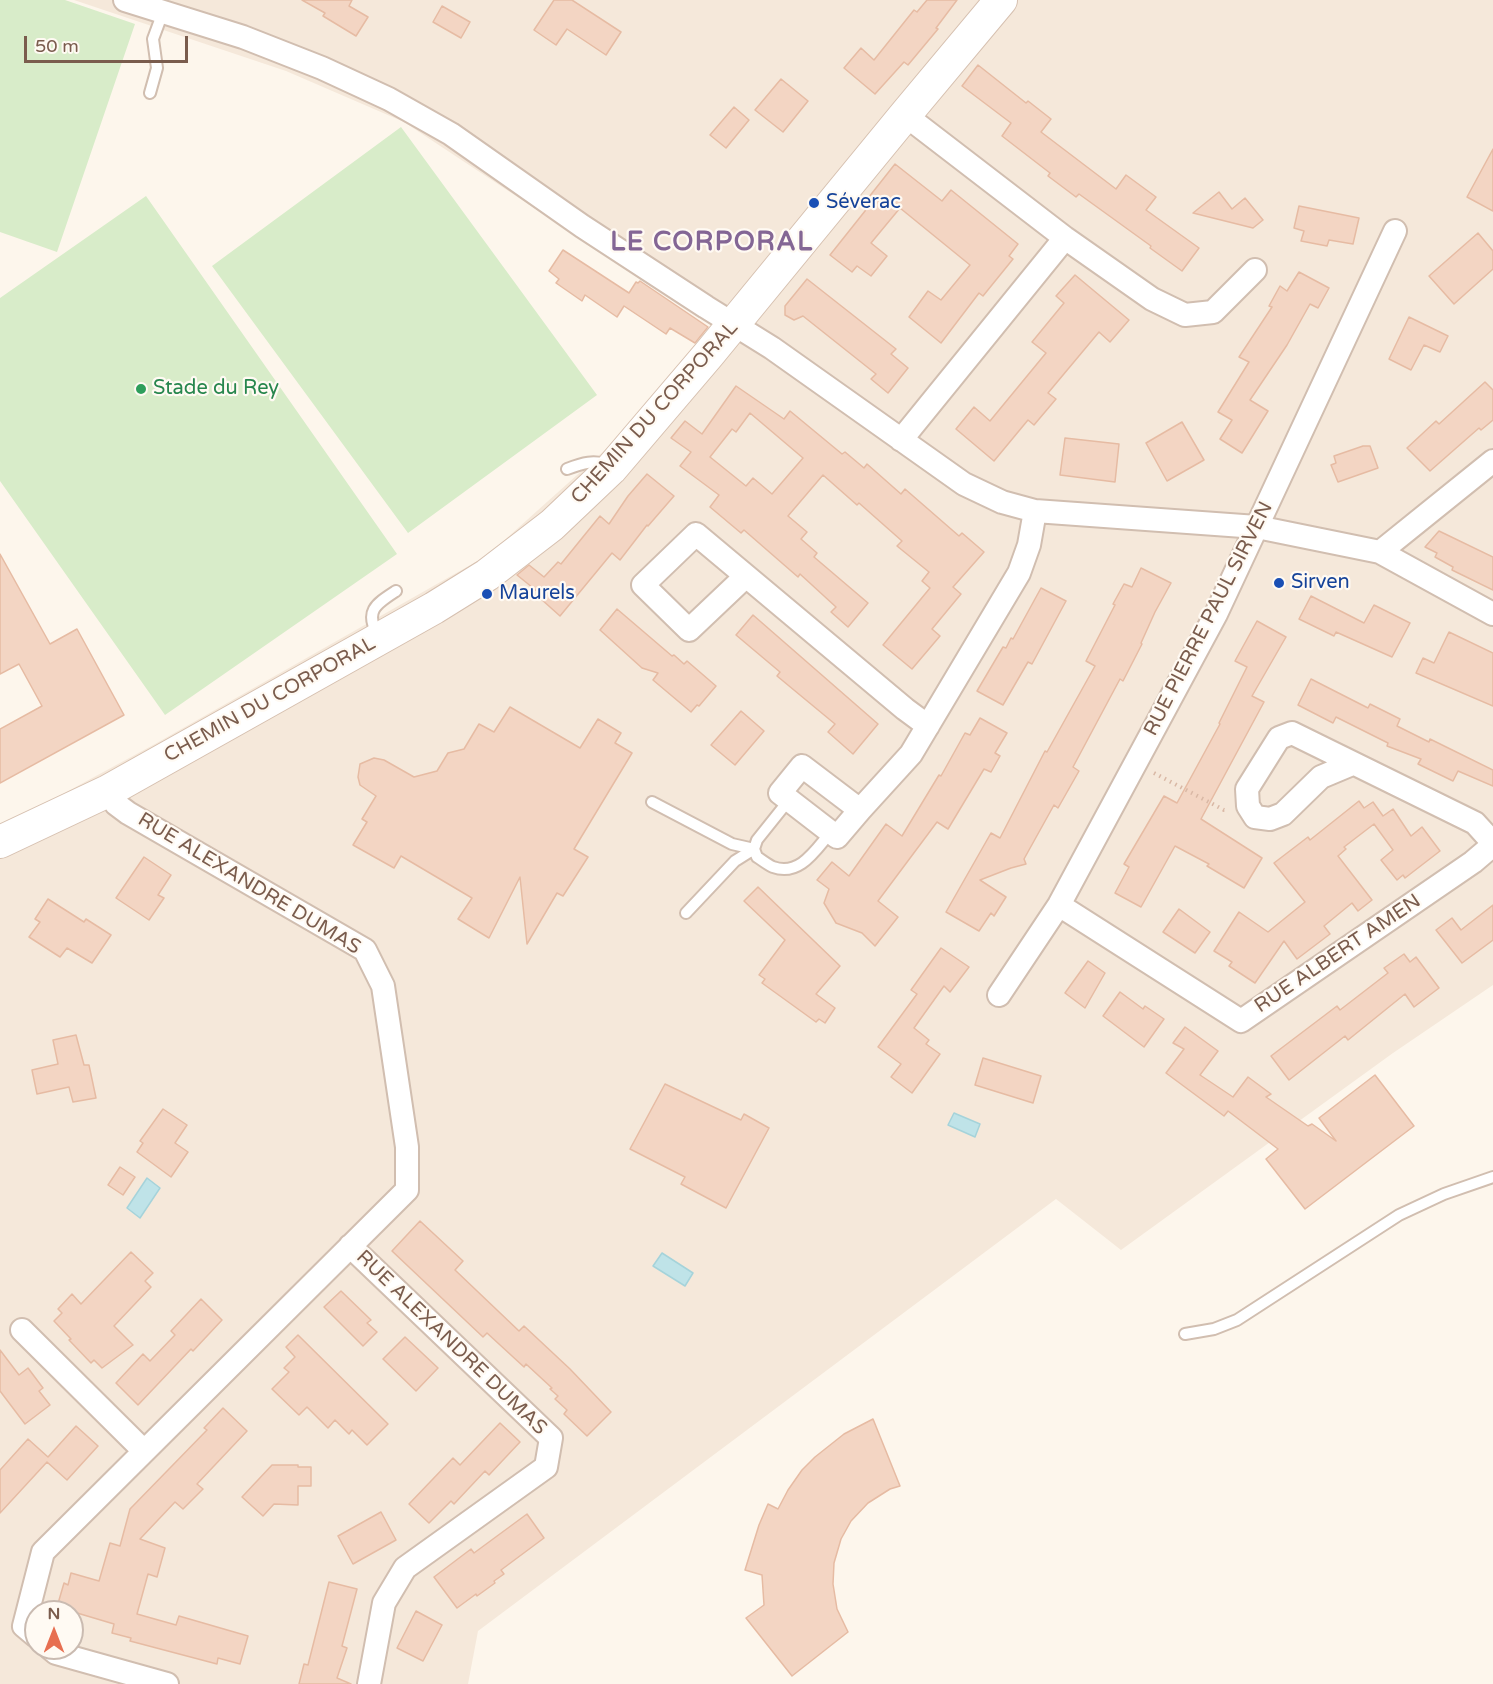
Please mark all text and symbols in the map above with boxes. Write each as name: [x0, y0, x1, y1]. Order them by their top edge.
scale bar: [27, 24, 190, 62]
text: 50 m: [35, 35, 79, 57]
place label: Séverac: [826, 191, 901, 215]
marker: Séverac: [807, 196, 821, 210]
district label: LE CORPORAL: [610, 227, 814, 259]
street label: CHEMIN DU CORPORAL: [567, 317, 743, 509]
place label: Stade du Rey: [153, 377, 279, 401]
marker: Stade du Rey: [134, 382, 148, 396]
street label: RUE PIERRE PAUL SIRVEN: [1139, 498, 1279, 740]
place label: Sirven: [1291, 571, 1350, 595]
marker: Sirven: [1272, 576, 1286, 590]
place label: Maurels: [499, 582, 575, 606]
marker: Maurels: [480, 587, 494, 601]
street label: CHEMIN DU CORPORAL: [160, 632, 380, 768]
street label: RUE ALEXANDRE DUMAS: [133, 808, 365, 960]
street label: RUE ALBERT AMEN: [1250, 890, 1426, 1018]
street label: RUE ALEXANDRE DUMAS: [351, 1246, 551, 1440]
north arrow: [24, 1600, 84, 1660]
text: N: [48, 1604, 60, 1624]

